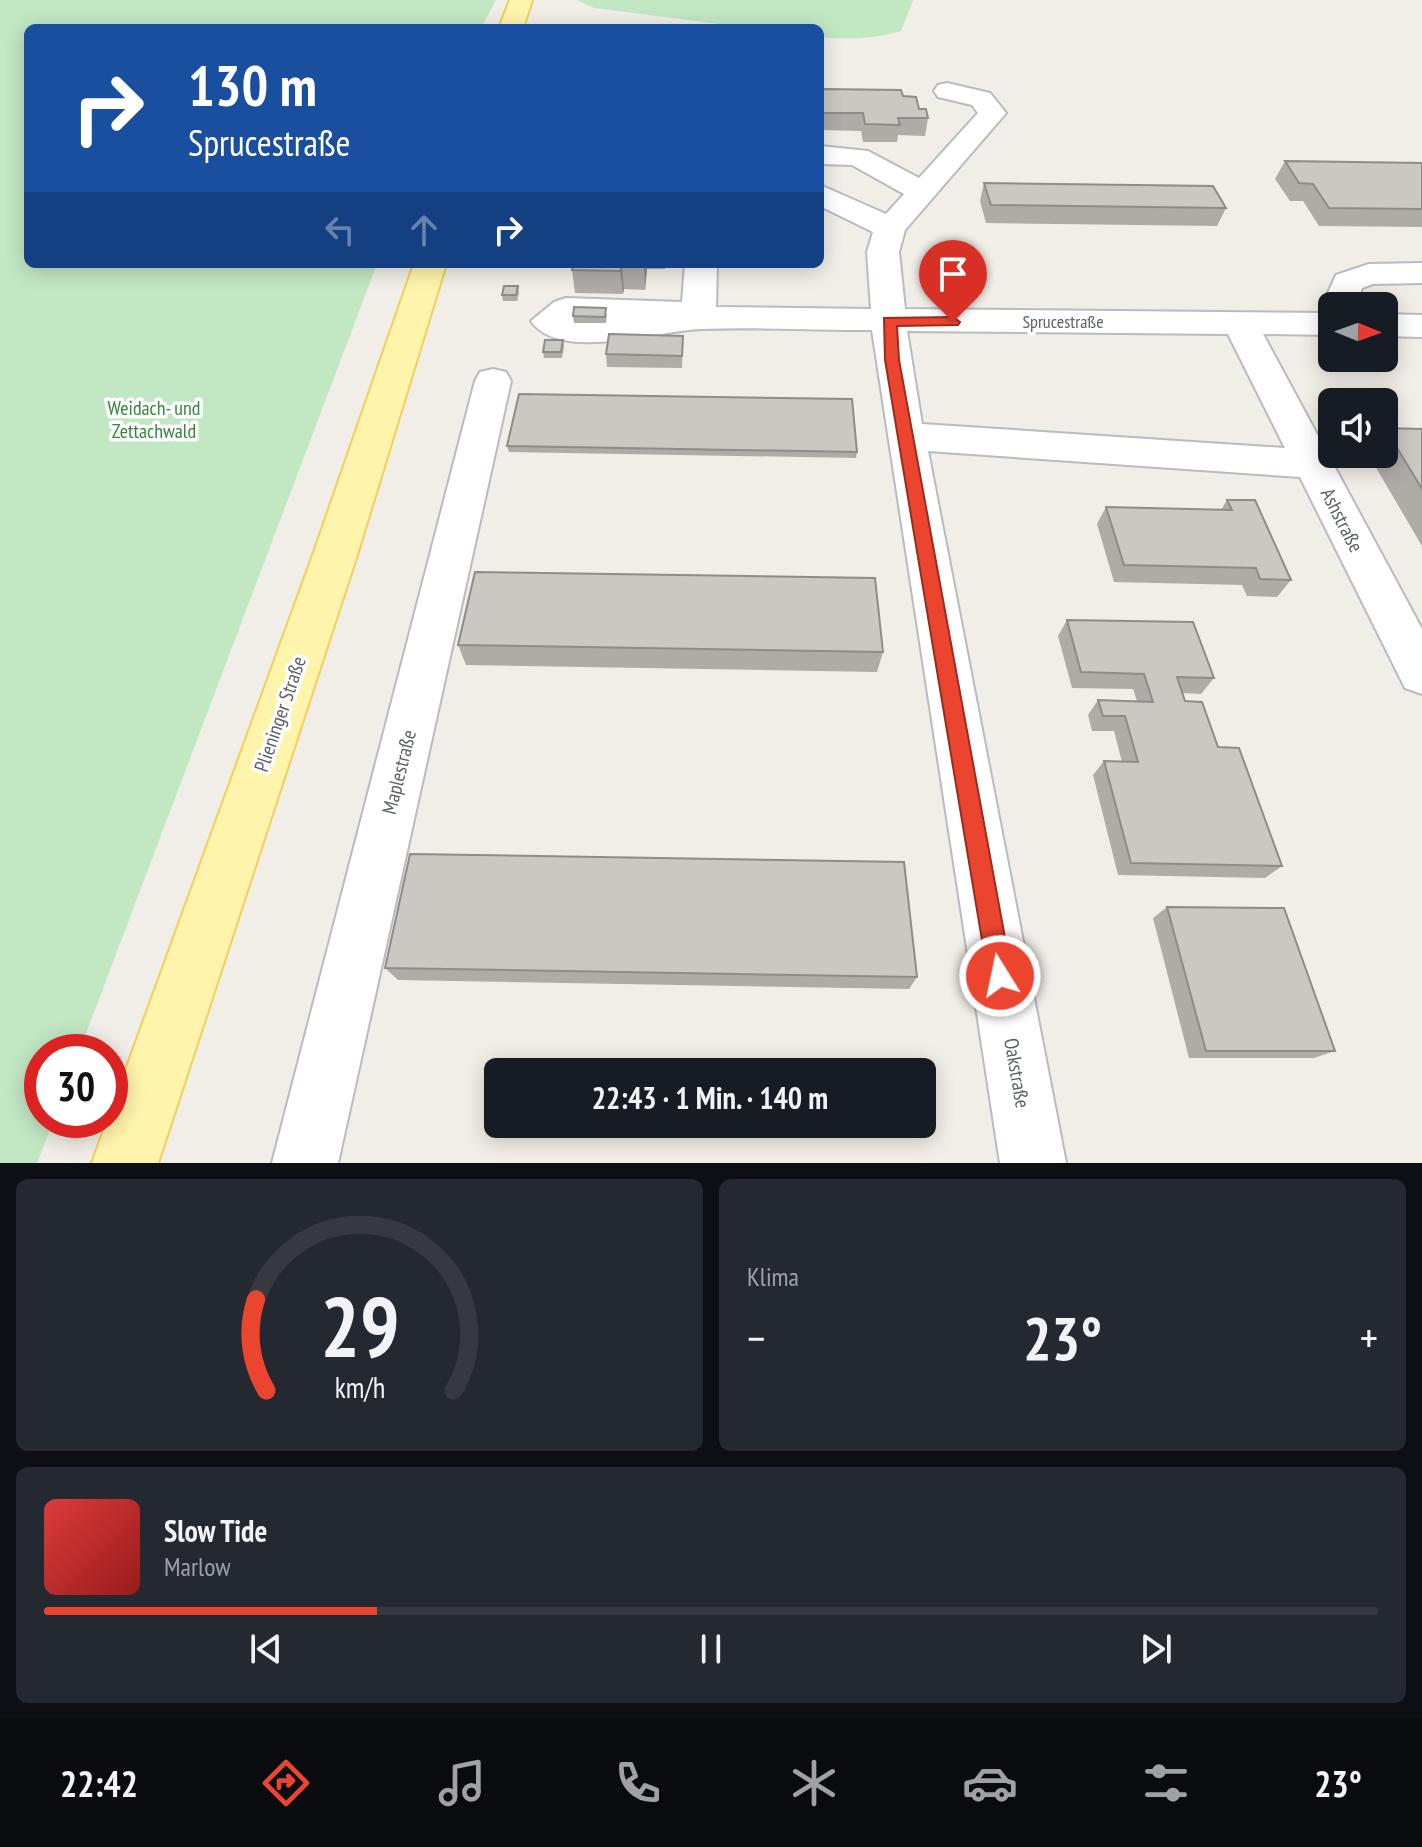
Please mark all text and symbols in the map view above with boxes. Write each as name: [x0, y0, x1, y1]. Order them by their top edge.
text: 130 m: [188, 49, 317, 121]
icon: right: [56, 56, 160, 160]
text: Sprucestraße: [188, 119, 350, 166]
icon: left: [318, 208, 362, 252]
icon: ahead: [402, 208, 446, 252]
icon: right: [486, 208, 530, 252]
pin: [919, 240, 987, 322]
icon: arrive: [931, 252, 975, 296]
north arrow: [1318, 292, 1398, 372]
map controls: [1318, 292, 1398, 468]
street label: Sprucestraße: [1022, 310, 1104, 333]
button: sound: [1318, 388, 1398, 468]
park label: Weidach- und Zettachwald: [108, 395, 200, 444]
street label: Ashstraße: [1315, 483, 1369, 557]
street label: Plieninger Straße: [248, 653, 312, 775]
street label: Maplestraße: [376, 727, 422, 817]
position arrow: [958, 934, 1042, 1018]
speed limit sign: 30: [24, 1034, 128, 1138]
street label: Oakstraße: [998, 1036, 1036, 1110]
text: 22:43 · 1 Min. · 140 m: [592, 1078, 828, 1117]
text: Klima: [747, 1260, 799, 1293]
text: 29: [320, 1272, 399, 1380]
text: 23°: [1023, 1299, 1102, 1377]
text: −: [747, 1309, 765, 1366]
text: +: [1360, 1309, 1378, 1366]
text: km/h: [334, 1369, 385, 1406]
text: Slow Tide: [164, 1511, 267, 1550]
text: Marlow: [164, 1550, 230, 1583]
icon: previous: [244, 1627, 288, 1671]
icon: pause: [689, 1627, 733, 1671]
icon: next: [1134, 1627, 1178, 1671]
icon: directions: [258, 1755, 314, 1811]
icon: music: [434, 1755, 490, 1811]
icon: phone: [610, 1755, 666, 1811]
icon: climate: [786, 1755, 842, 1811]
icon: car: [962, 1755, 1018, 1811]
icon: filters: [1138, 1755, 1194, 1811]
text: 22:42: [60, 1760, 138, 1807]
text: 23°: [1314, 1760, 1362, 1807]

